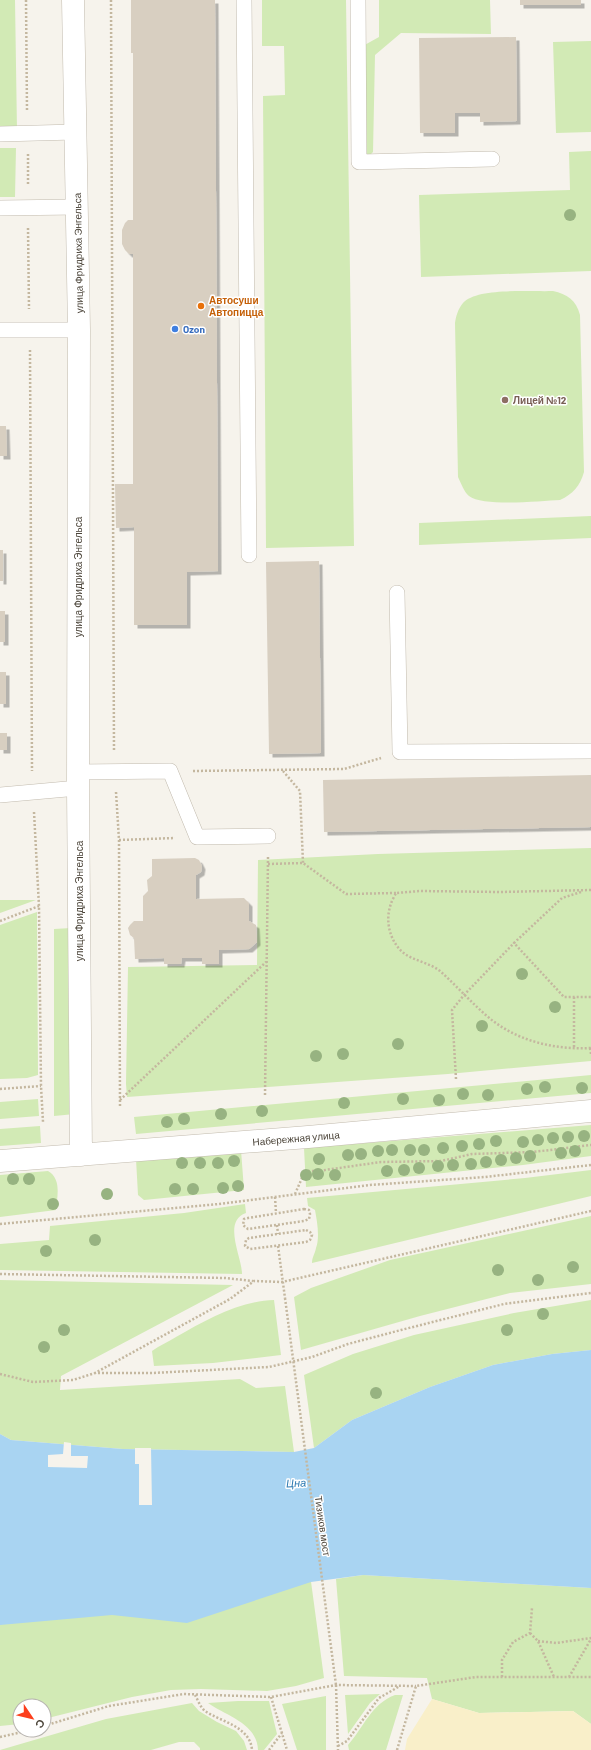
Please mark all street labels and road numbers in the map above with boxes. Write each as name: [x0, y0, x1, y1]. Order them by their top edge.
street label: улица Фридриха Энгельса: [71, 192, 85, 313]
street label: улица Фридриха Энгельса: [72, 516, 84, 637]
street label: улица Фридриха Энгельса: [73, 840, 85, 961]
street label: Набережная улица: [252, 1128, 341, 1148]
street label: Тизиков мост: [313, 1495, 333, 1557]

